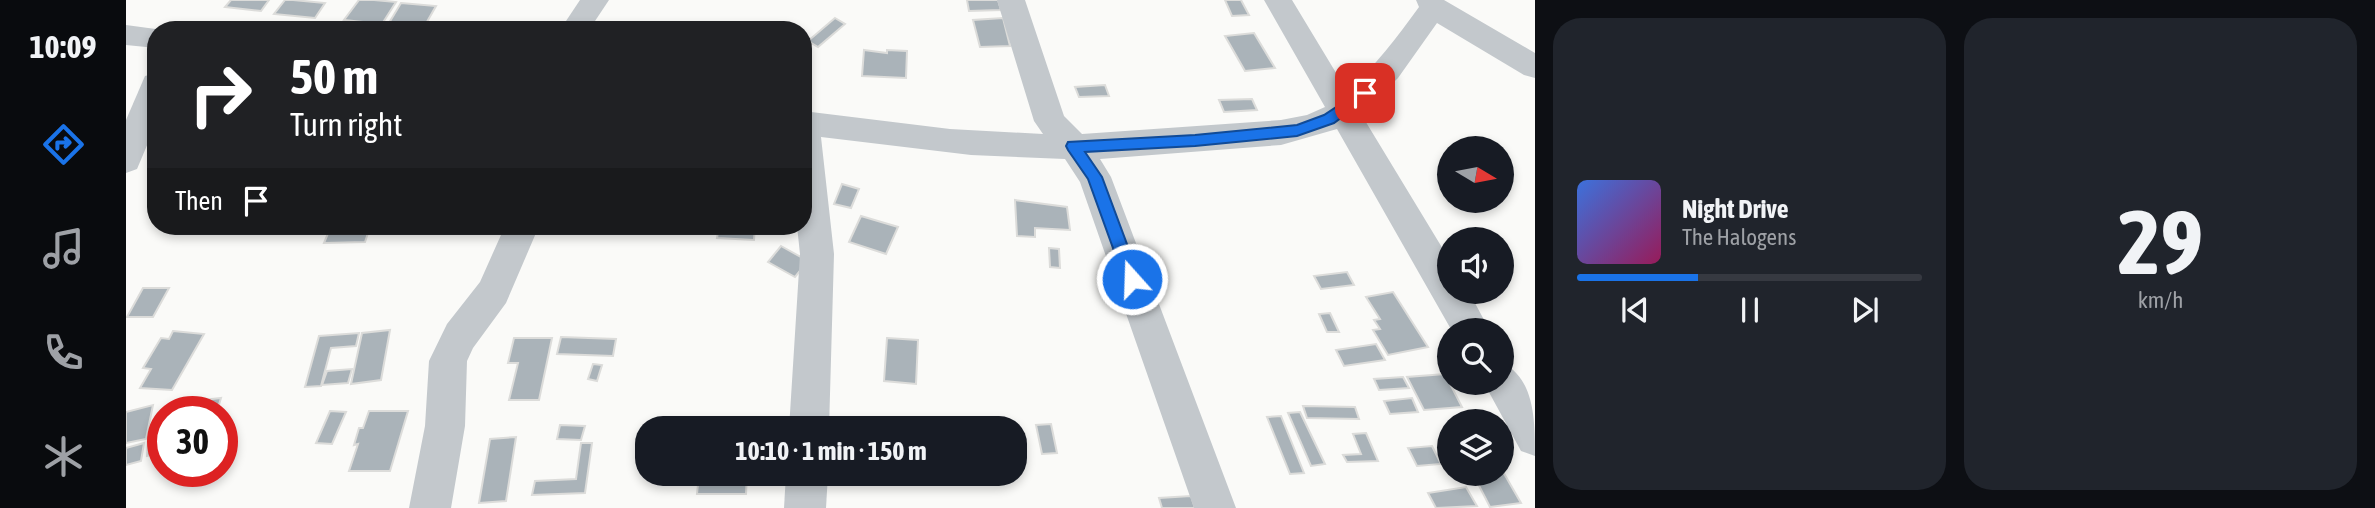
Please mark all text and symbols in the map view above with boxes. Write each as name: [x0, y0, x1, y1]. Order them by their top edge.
text: 10:09: [29, 28, 97, 65]
text: 50 m: [290, 48, 378, 104]
icon: right: [175, 49, 266, 140]
pin: [1335, 63, 1395, 123]
icon: arrive: [1346, 74, 1384, 112]
text: Turn right: [290, 106, 403, 143]
icon: directions: [39, 120, 88, 169]
north arrow: [1437, 136, 1514, 214]
map controls: [1437, 136, 1514, 486]
icon: arrive: [237, 182, 275, 220]
text: Then: [175, 186, 223, 216]
text: 29: [2118, 189, 2203, 293]
text: Night Drive: [1682, 194, 1789, 224]
icon: music: [39, 224, 88, 273]
text: The Halogens: [1682, 224, 1796, 250]
button: sound: [1437, 227, 1514, 304]
position arrow: [1095, 242, 1169, 316]
text: km/h: [2138, 287, 2183, 313]
icon: previous: [1616, 291, 1654, 329]
icon: pause: [1731, 291, 1769, 329]
icon: next: [1846, 291, 1884, 329]
button: search: [1437, 318, 1514, 395]
icon: phone: [39, 328, 88, 377]
speed limit sign: 30: [147, 396, 238, 487]
button: layers: [1437, 409, 1514, 486]
icon: climate: [39, 432, 88, 481]
text: 10:10 · 1 min · 150 m: [735, 436, 927, 466]

